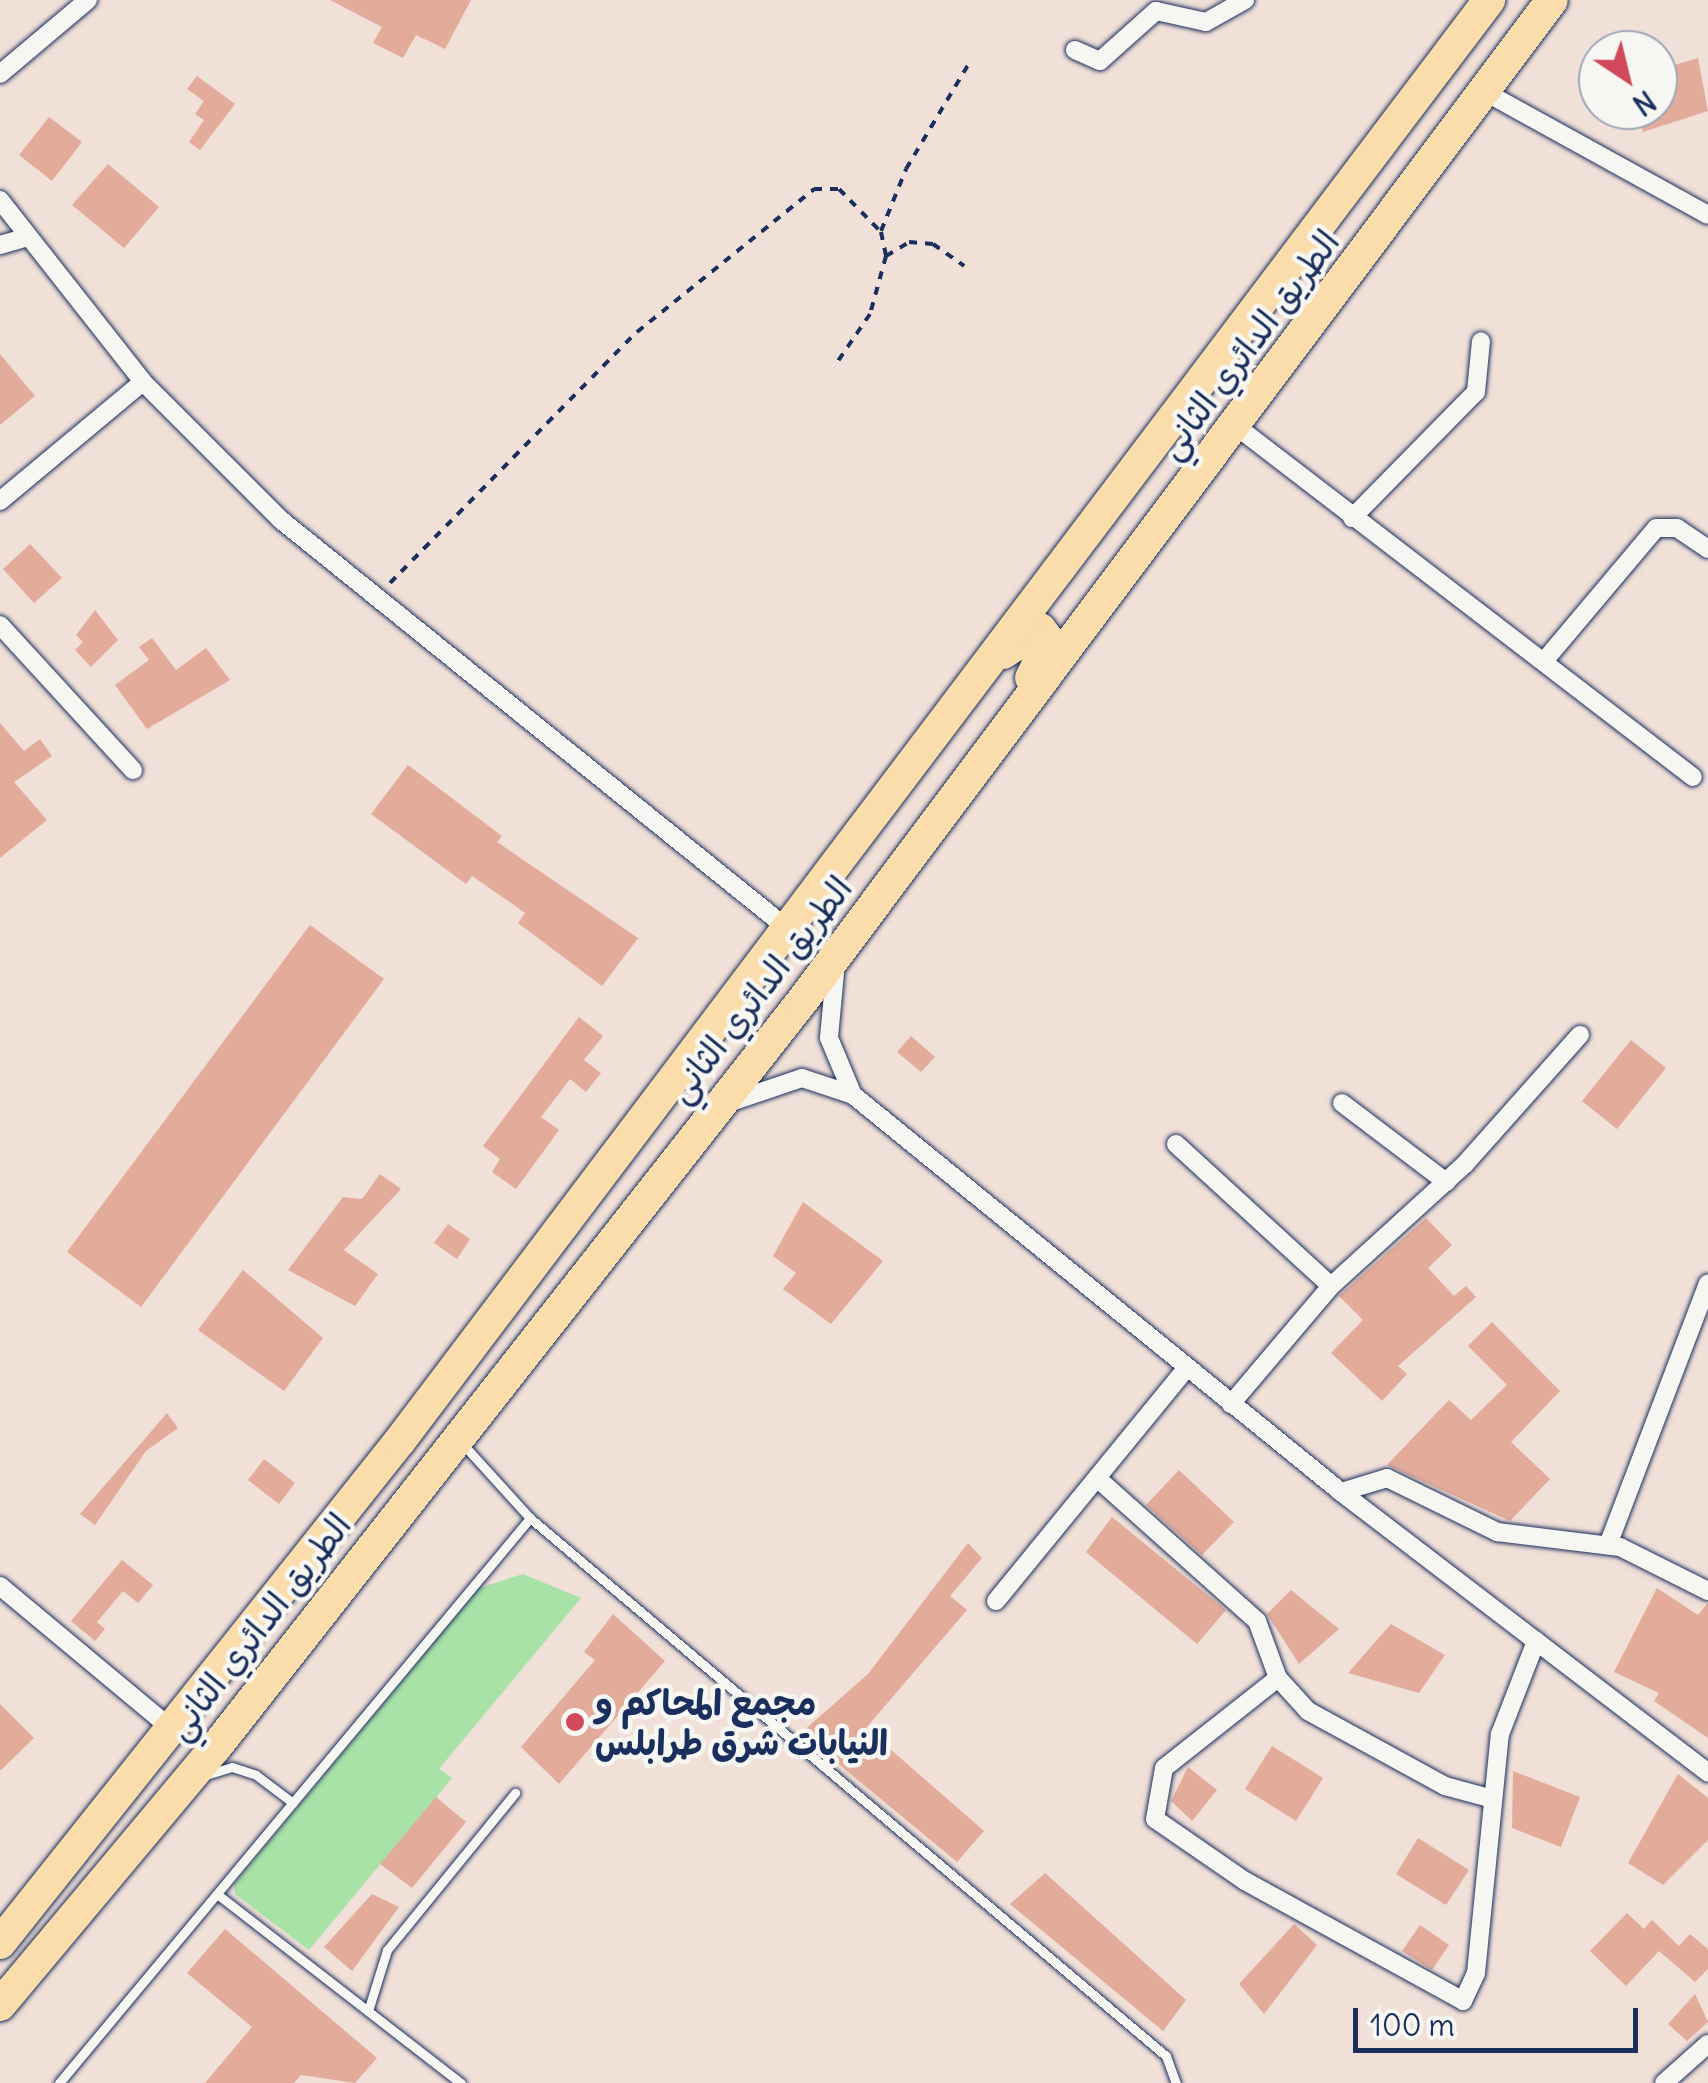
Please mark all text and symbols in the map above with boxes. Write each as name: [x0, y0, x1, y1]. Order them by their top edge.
north arrow: [1578, 30, 1678, 130]
text: N: [1626, 83, 1662, 123]
street label: الطريق الدائري الثاني: [1148, 221, 1348, 467]
street label: الطريق الدائري الثاني: [658, 867, 860, 1111]
street label: الطريق الدائري الثاني: [157, 1504, 359, 1748]
place label: مجمع المحاكم و النيابات شرق طرابلس: [595, 1681, 888, 1763]
marker: مجمع المحاكم و النيابات شرق طرابلس: [564, 1711, 586, 1733]
scale bar: [1358, 1988, 1643, 2050]
text: 100 m: [1370, 2006, 1455, 2044]

